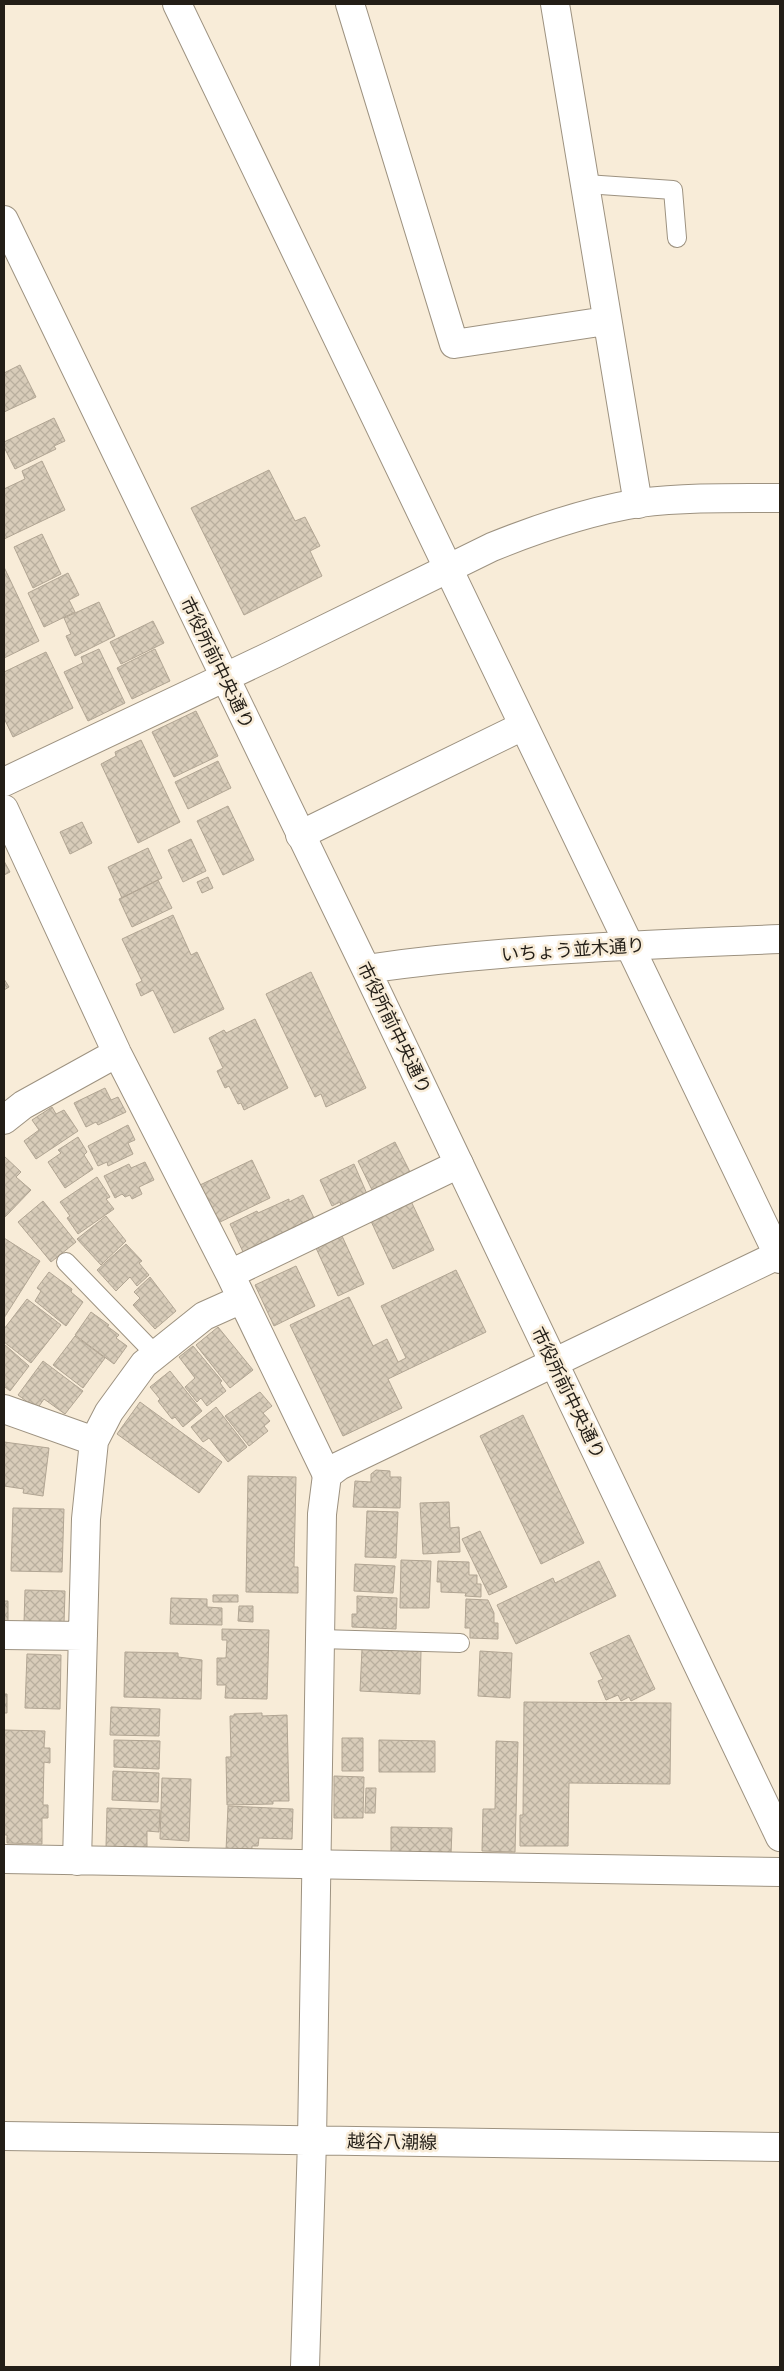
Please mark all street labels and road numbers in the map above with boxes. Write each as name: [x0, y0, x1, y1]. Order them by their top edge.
street label: 市役所前中央通り: [176, 593, 259, 733]
street label: いちょう並木通り: [500, 933, 646, 966]
street label: 市役所前中央通り: [353, 958, 436, 1098]
street label: 市役所前中央通り: [527, 1323, 610, 1463]
street label: 越谷八潮線: [347, 2129, 437, 2154]

